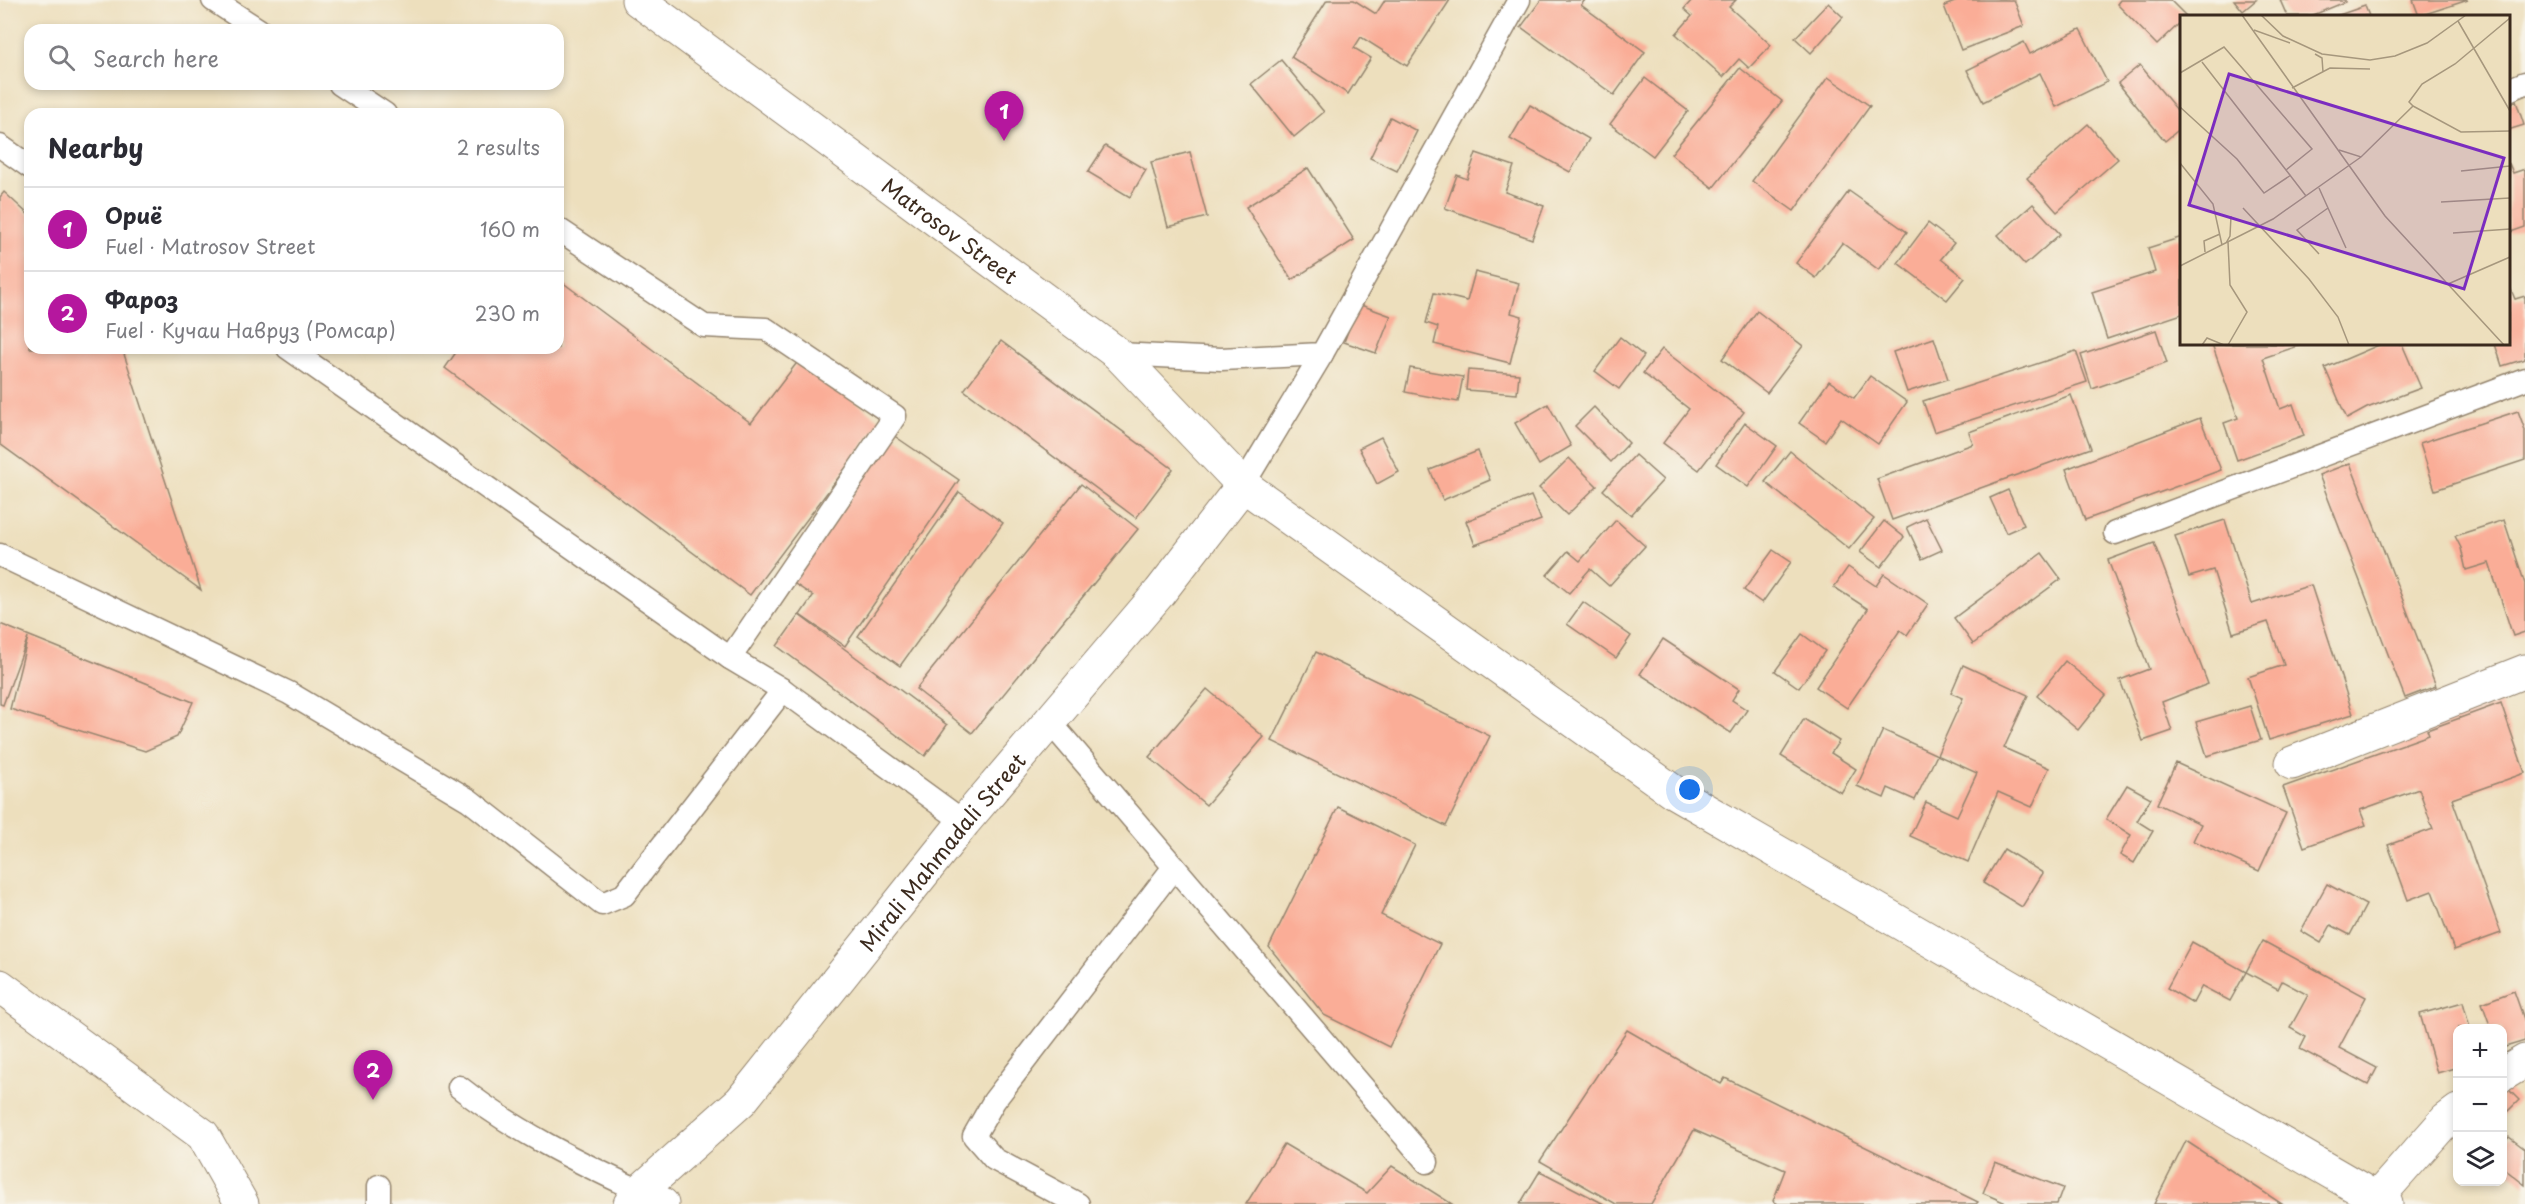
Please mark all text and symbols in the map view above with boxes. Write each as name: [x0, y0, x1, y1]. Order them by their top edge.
inset map: [2180, 15, 2510, 345]
search box: [24, 24, 564, 90]
icon: search: [45, 41, 78, 74]
text: Search here: [93, 41, 219, 74]
pin: 1: [984, 92, 1024, 141]
text: Nearby: [48, 128, 143, 167]
text: 2 results: [457, 132, 540, 162]
street label: Matrosov Street: [876, 169, 1025, 291]
text: Ориё: [105, 198, 162, 231]
text: 1: [63, 214, 72, 244]
text: 160 m: [480, 214, 540, 244]
text: Fuel · Matrosov Street: [105, 231, 315, 261]
text: Фароз: [105, 282, 178, 315]
text: 2: [60, 298, 75, 328]
text: 230 m: [475, 298, 540, 328]
text: Fuel · Кучаи Навруз (Ромсар): [105, 315, 396, 345]
street label: Mirali Mahmadali Street: [851, 745, 1033, 958]
your location: [1675, 775, 1704, 804]
map controls: [2453, 1024, 2507, 1186]
button: +: [2453, 1024, 2507, 1078]
pin: 2: [354, 1050, 392, 1100]
button: −: [2453, 1078, 2507, 1132]
button: layers: [2453, 1132, 2507, 1186]

